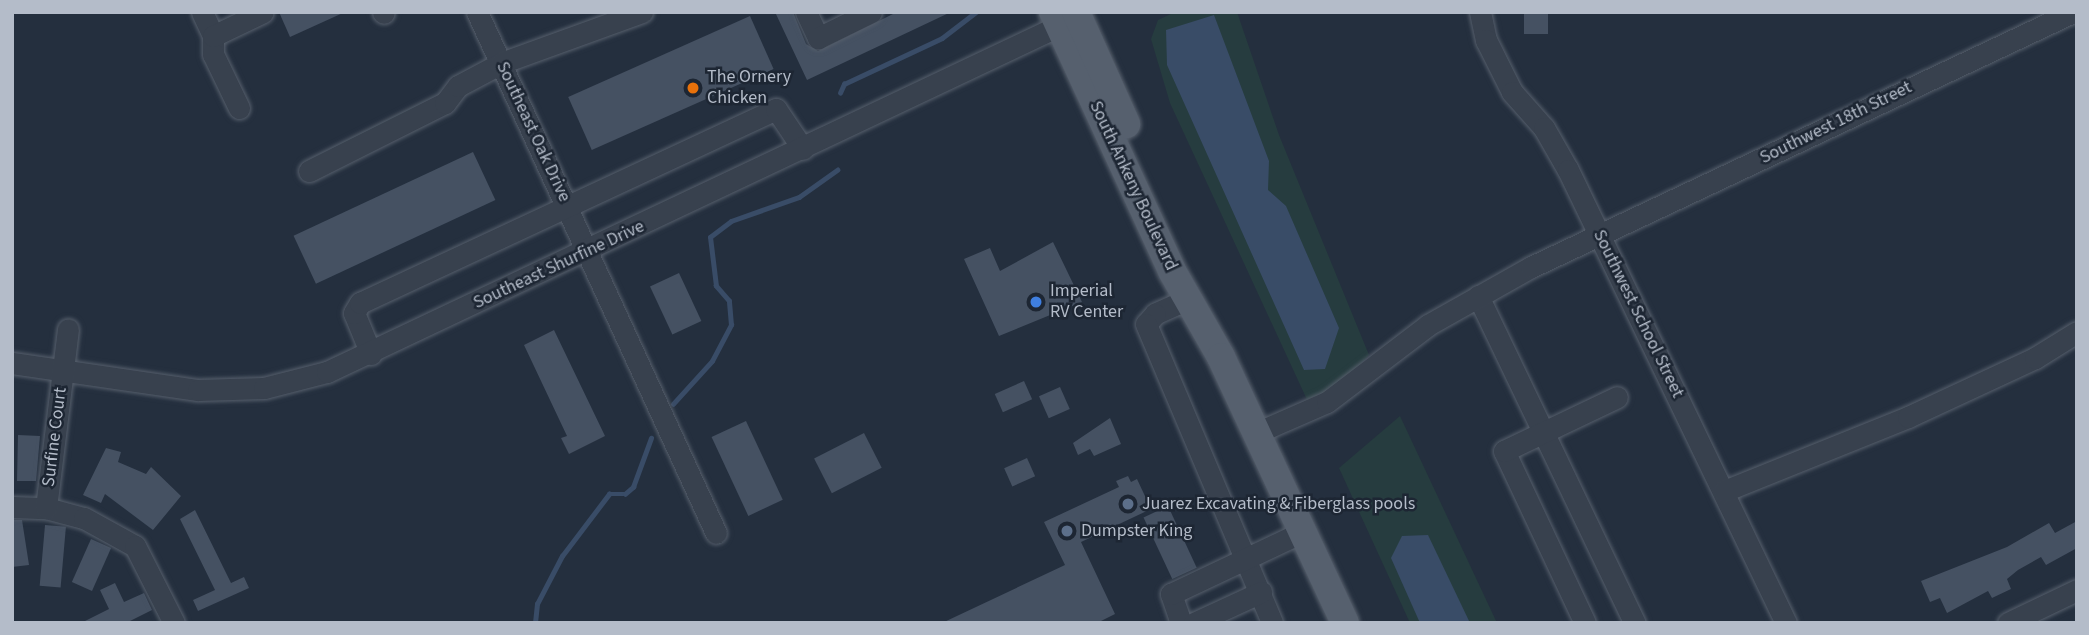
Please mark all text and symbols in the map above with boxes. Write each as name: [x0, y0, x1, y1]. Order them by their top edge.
street label: Southeast Oak Drive: [491, 58, 575, 206]
place label: The Ornery Chicken: [707, 67, 791, 110]
street label: Southwest 18th Street: [1757, 77, 1915, 169]
marker: The Ornery Chicken: [685, 80, 701, 96]
street label: South Ankeny Boulevard: [1084, 98, 1182, 274]
street label: Southeast Shurfine Drive: [470, 216, 648, 314]
street label: Southwest School Street: [1588, 227, 1688, 401]
place label: Imperial RV Center: [1050, 281, 1123, 324]
marker: Imperial RV Center: [1028, 294, 1044, 310]
street label: Surfine Court: [38, 386, 72, 488]
place label: Juarez Excavating & Fiberglass pools: [1142, 493, 1415, 515]
marker: Juarez Excavating & Fiberglass pools: [1120, 496, 1136, 512]
place label: Dumpster King: [1081, 520, 1192, 542]
marker: Dumpster King: [1059, 523, 1075, 539]

